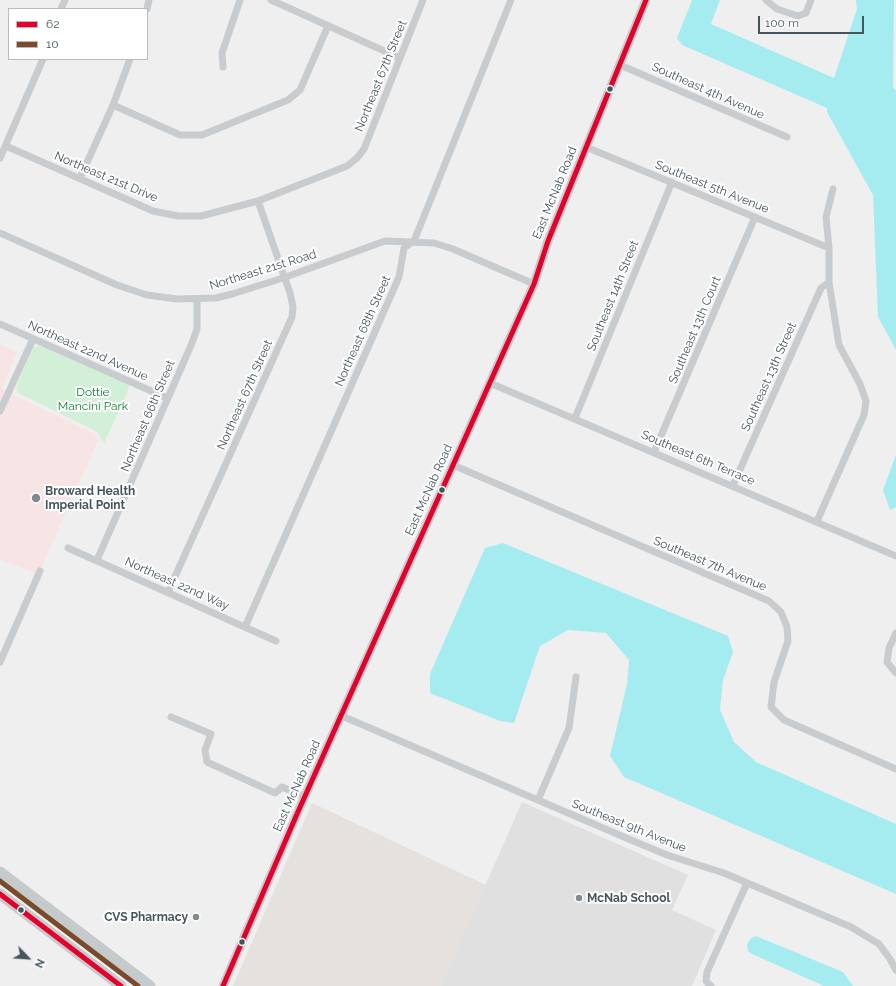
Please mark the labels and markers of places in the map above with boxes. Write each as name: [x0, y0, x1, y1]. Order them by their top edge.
unlabelled marker: [605, 84, 615, 94]
place label: Broward Health Imperial Point: [45, 484, 135, 512]
unlabelled marker: [437, 485, 447, 495]
marker: Broward Health Imperial Point: [30, 492, 42, 504]
place label: McNab School: [587, 891, 670, 905]
marker: McNab School: [574, 893, 584, 903]
unlabelled marker: [16, 905, 26, 915]
place label: CVS Pharmacy: [104, 910, 188, 924]
marker: CVS Pharmacy: [191, 912, 201, 922]
unlabelled marker: [237, 937, 247, 947]

